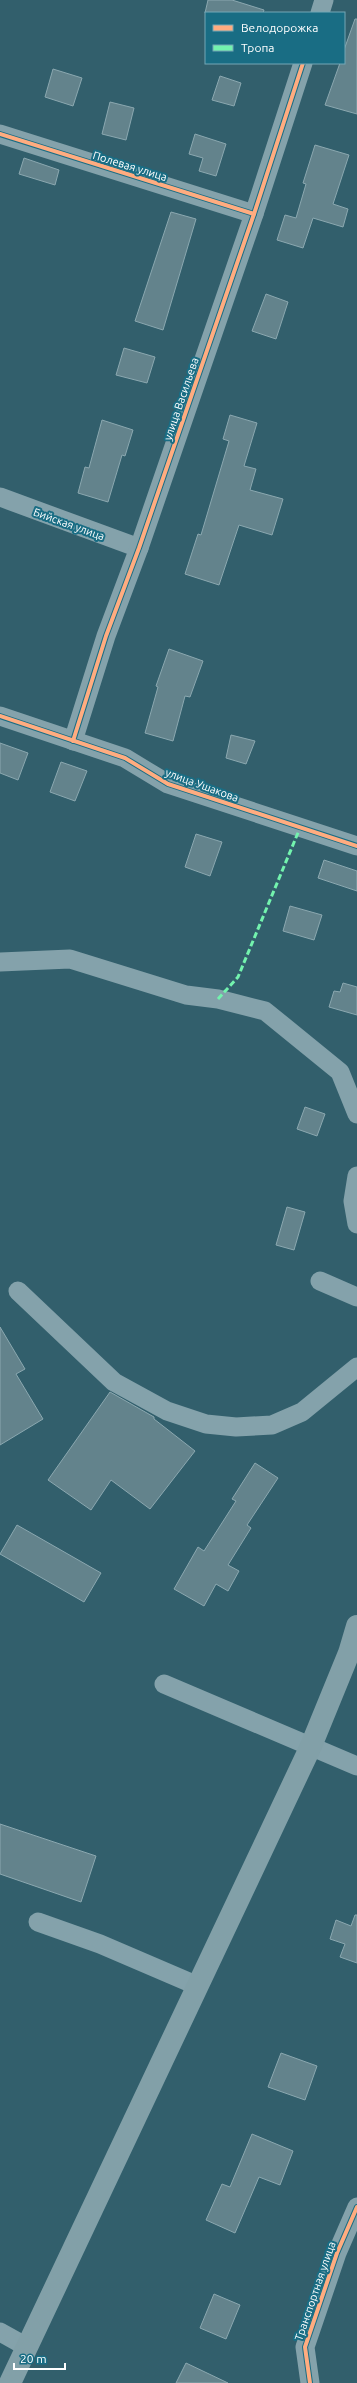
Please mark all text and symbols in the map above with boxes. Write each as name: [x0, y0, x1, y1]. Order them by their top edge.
legend: [205, 12, 345, 64]
text: Велодорожка: [241, 21, 318, 34]
text: Тропа: [241, 41, 274, 54]
street label: Полевая улица: [92, 149, 168, 183]
street label: улица Васильева: [161, 356, 201, 442]
street label: Бийская улица: [32, 506, 106, 542]
street label: улица Ушакова: [164, 766, 240, 804]
street label: Транспортная улица: [292, 2240, 338, 2342]
scale bar: [14, 2345, 65, 2371]
text: 20 m: [20, 2352, 47, 2365]

